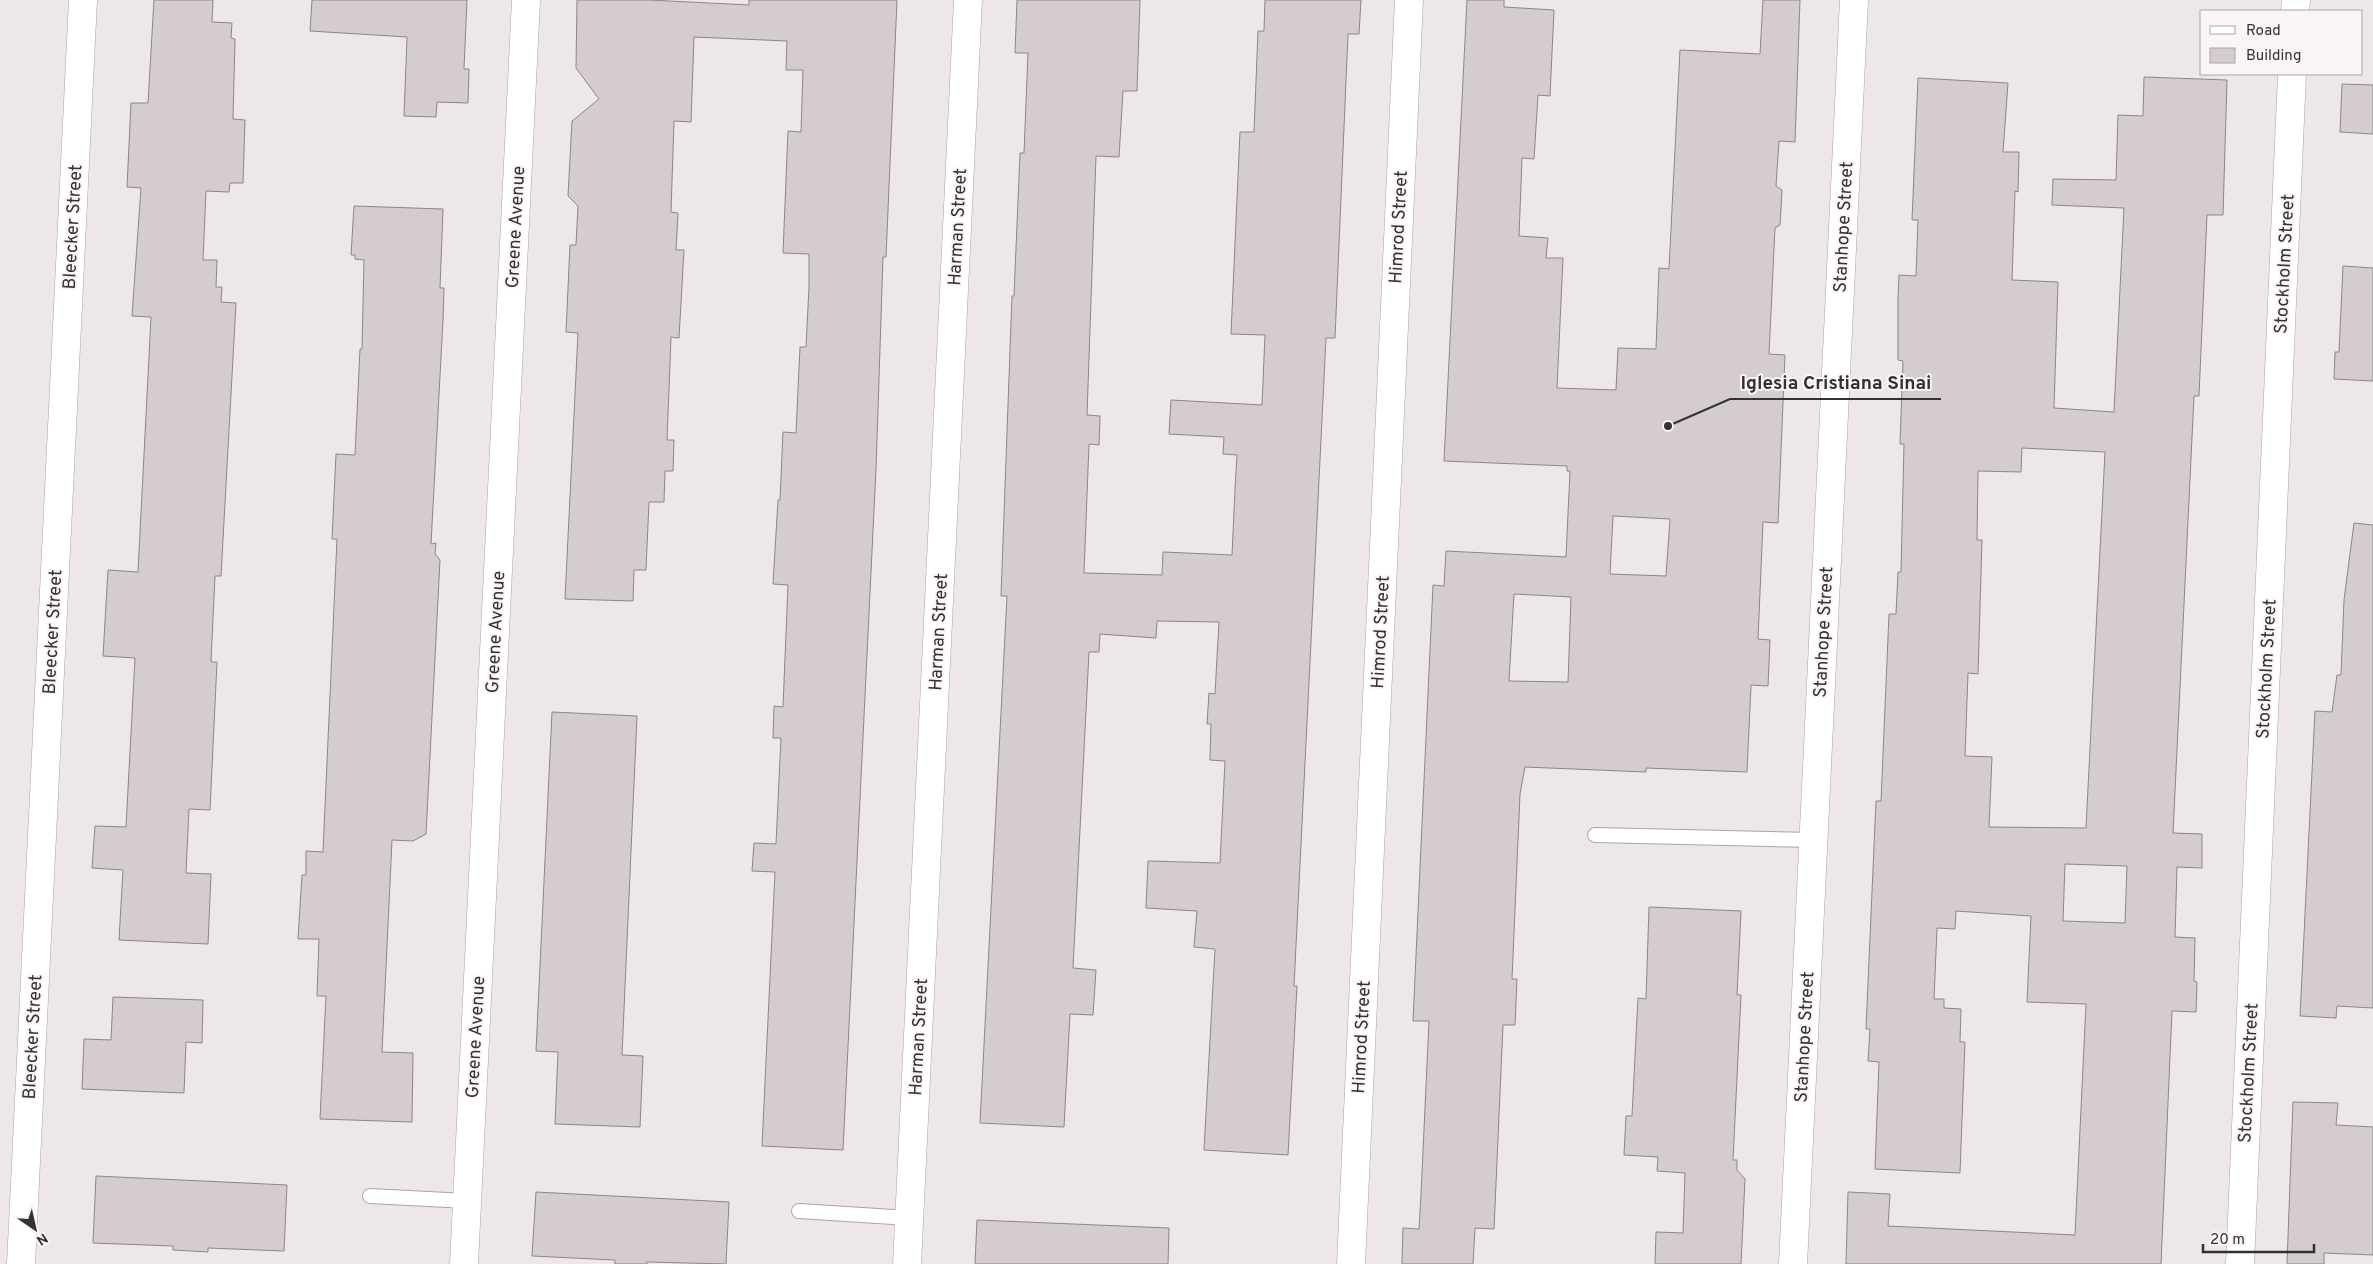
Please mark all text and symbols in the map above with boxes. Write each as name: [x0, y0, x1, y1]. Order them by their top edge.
legend: [2200, 10, 2363, 75]
text: Road: [2246, 22, 2281, 41]
text: Building: [2246, 47, 2301, 66]
street label: Stanhope Street: [1830, 161, 1859, 293]
street label: Bleecker Street: [59, 164, 88, 290]
street label: Greene Avenue: [502, 165, 531, 289]
street label: Harman Street: [944, 168, 973, 286]
street label: Himrod Street: [1385, 170, 1414, 284]
street label: Stockholm Street: [2270, 193, 2301, 335]
callout: Iglesia Cristiana Sinai: [1730, 365, 1941, 399]
text: Iglesia Cristiana Sinai: [1740, 372, 1932, 396]
street label: Stanhope Street: [1810, 566, 1839, 698]
street label: Bleecker Street: [39, 569, 68, 695]
street label: Greene Avenue: [482, 570, 511, 694]
street label: Harman Street: [925, 573, 954, 691]
street label: Himrod Street: [1367, 575, 1396, 689]
street label: Stockholm Street: [2252, 598, 2283, 740]
street label: Stanhope Street: [1791, 971, 1820, 1103]
street label: Bleecker Street: [19, 974, 48, 1100]
street label: Greene Avenue: [462, 975, 491, 1099]
street label: Harman Street: [905, 978, 934, 1096]
street label: Himrod Street: [1348, 980, 1377, 1094]
street label: Stockholm Street: [2234, 1002, 2265, 1144]
north arrow: [10, 1204, 60, 1254]
scale bar: [2203, 1222, 2314, 1254]
text: N: [33, 1229, 50, 1248]
text: 20 m: [2210, 1231, 2245, 1250]

